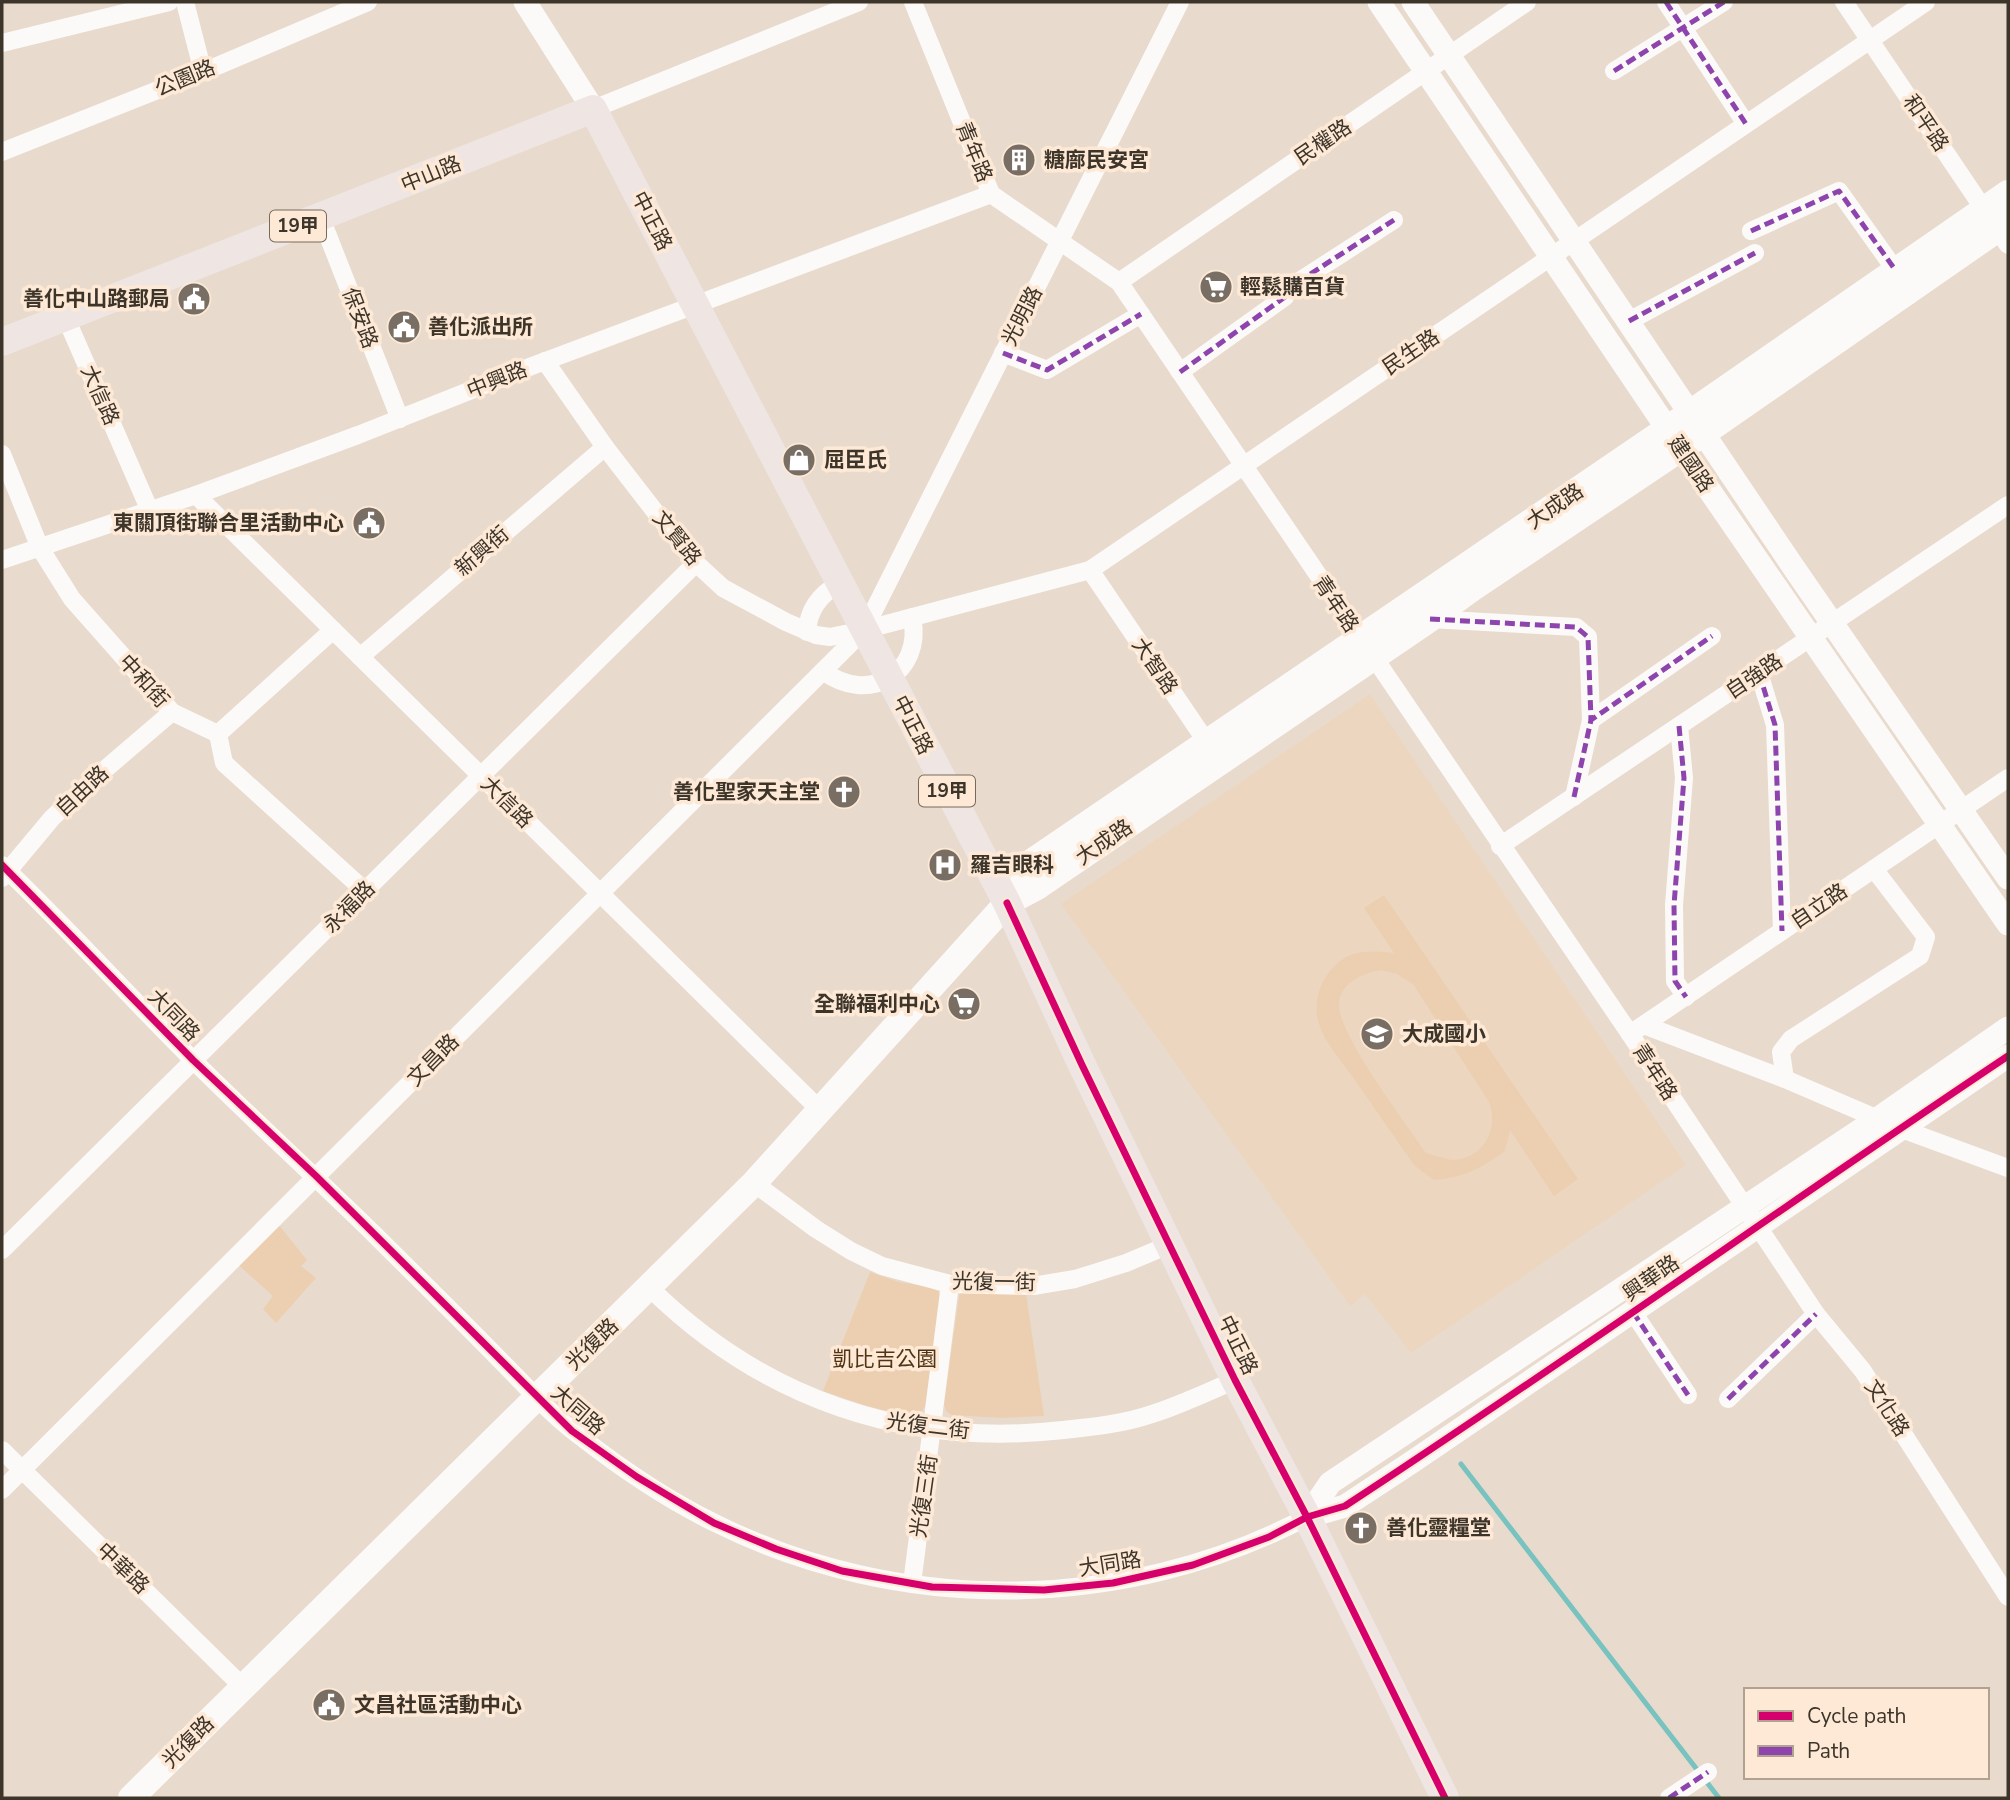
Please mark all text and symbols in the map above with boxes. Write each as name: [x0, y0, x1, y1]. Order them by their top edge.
street label: 公園路: [151, 53, 219, 103]
street label: 和平路: [1897, 89, 1955, 157]
street label: 民權路: [1289, 113, 1357, 171]
street label: 青年路: [949, 118, 999, 186]
building icon: 糖廍民安宮: [1000, 141, 1038, 179]
place label: 糖廍民安宮: [1044, 146, 1149, 174]
street label: 中山路: [397, 149, 465, 199]
street label: 中正路: [625, 187, 679, 255]
road number: 19甲: [270, 210, 326, 242]
supermarket icon: 輕鬆購百貨: [1197, 268, 1235, 306]
place label: 輕鬆購百貨: [1240, 273, 1345, 301]
public building icon: 善化中山路郵局: [175, 280, 213, 318]
street label: 光明路: [995, 282, 1049, 350]
street label: 保安路: [336, 284, 384, 352]
place label: 善化中山路郵局: [23, 285, 170, 313]
public building icon: 善化派出所: [385, 308, 423, 346]
place label: 善化派出所: [428, 313, 533, 341]
street label: 民生路: [1377, 323, 1445, 381]
street label: 中興路: [463, 355, 531, 405]
street label: 大信路: [74, 361, 126, 429]
street label: 建國路: [1662, 430, 1720, 498]
shop icon: 屈臣氏: [780, 441, 818, 479]
place label: 屈臣氏: [824, 446, 887, 474]
street label: 大成路: [1521, 477, 1589, 535]
public building icon: 東關頂街聯合里活動中心: [350, 504, 388, 542]
street label: 文賢路: [646, 505, 708, 571]
place label: 東關頂街聯合里活動中心: [113, 509, 344, 537]
street label: 新興街: [449, 520, 515, 582]
street label: 青年路: [1307, 570, 1365, 638]
street label: 大智路: [1126, 632, 1184, 700]
street label: 自強路: [1720, 647, 1788, 705]
street label: 中和街: [113, 648, 175, 714]
street label: 中正路: [886, 691, 940, 759]
street label: 自由路: [49, 759, 115, 823]
street label: 大信路: [475, 770, 539, 834]
church icon: 善化聖家天主堂: [825, 773, 863, 811]
road number: 19甲: [919, 776, 975, 806]
place label: 善化聖家天主堂: [673, 778, 820, 806]
street label: 大成路: [1070, 813, 1138, 871]
hospital icon: 羅吉眼科: [926, 846, 964, 884]
place label: 羅吉眼科: [970, 851, 1054, 879]
street label: 永福路: [317, 875, 381, 939]
street label: 自立路: [1785, 877, 1853, 935]
street label: 大同路: [142, 983, 206, 1047]
supermarket icon: 全聯福利中心: [945, 985, 983, 1023]
place label: 全聯福利中心: [814, 990, 940, 1018]
school or university icon: 大成國小: [1358, 1015, 1396, 1053]
place label: 大成國小: [1402, 1020, 1486, 1048]
street label: 文昌路: [401, 1028, 465, 1092]
street label: 青年路: [1626, 1038, 1684, 1106]
street label: 興華路: [1617, 1248, 1685, 1308]
street label: 光復一街: [952, 1267, 1036, 1297]
street label: 中正路: [1212, 1311, 1264, 1379]
street label: 光復路: [560, 1312, 624, 1376]
park label: 凱比吉公園: [833, 1345, 938, 1373]
street label: 文化路: [1858, 1374, 1916, 1442]
street label: 大同路: [545, 1379, 611, 1441]
street label: 光復二街: [885, 1407, 971, 1445]
street label: 光復三街: [904, 1452, 944, 1540]
church icon: 善化靈糧堂: [1342, 1509, 1380, 1547]
place label: 善化靈糧堂: [1386, 1514, 1491, 1542]
street label: 中華路: [91, 1536, 155, 1600]
street label: 大同路: [1077, 1545, 1143, 1583]
public building icon: 文昌社區活動中心: [310, 1686, 348, 1724]
legend: [1744, 1688, 1989, 1779]
place label: 文昌社區活動中心: [354, 1691, 522, 1719]
text: Cycle path: [1807, 1702, 1906, 1730]
street label: 光復路: [156, 1710, 220, 1774]
text: Path: [1807, 1737, 1850, 1765]

